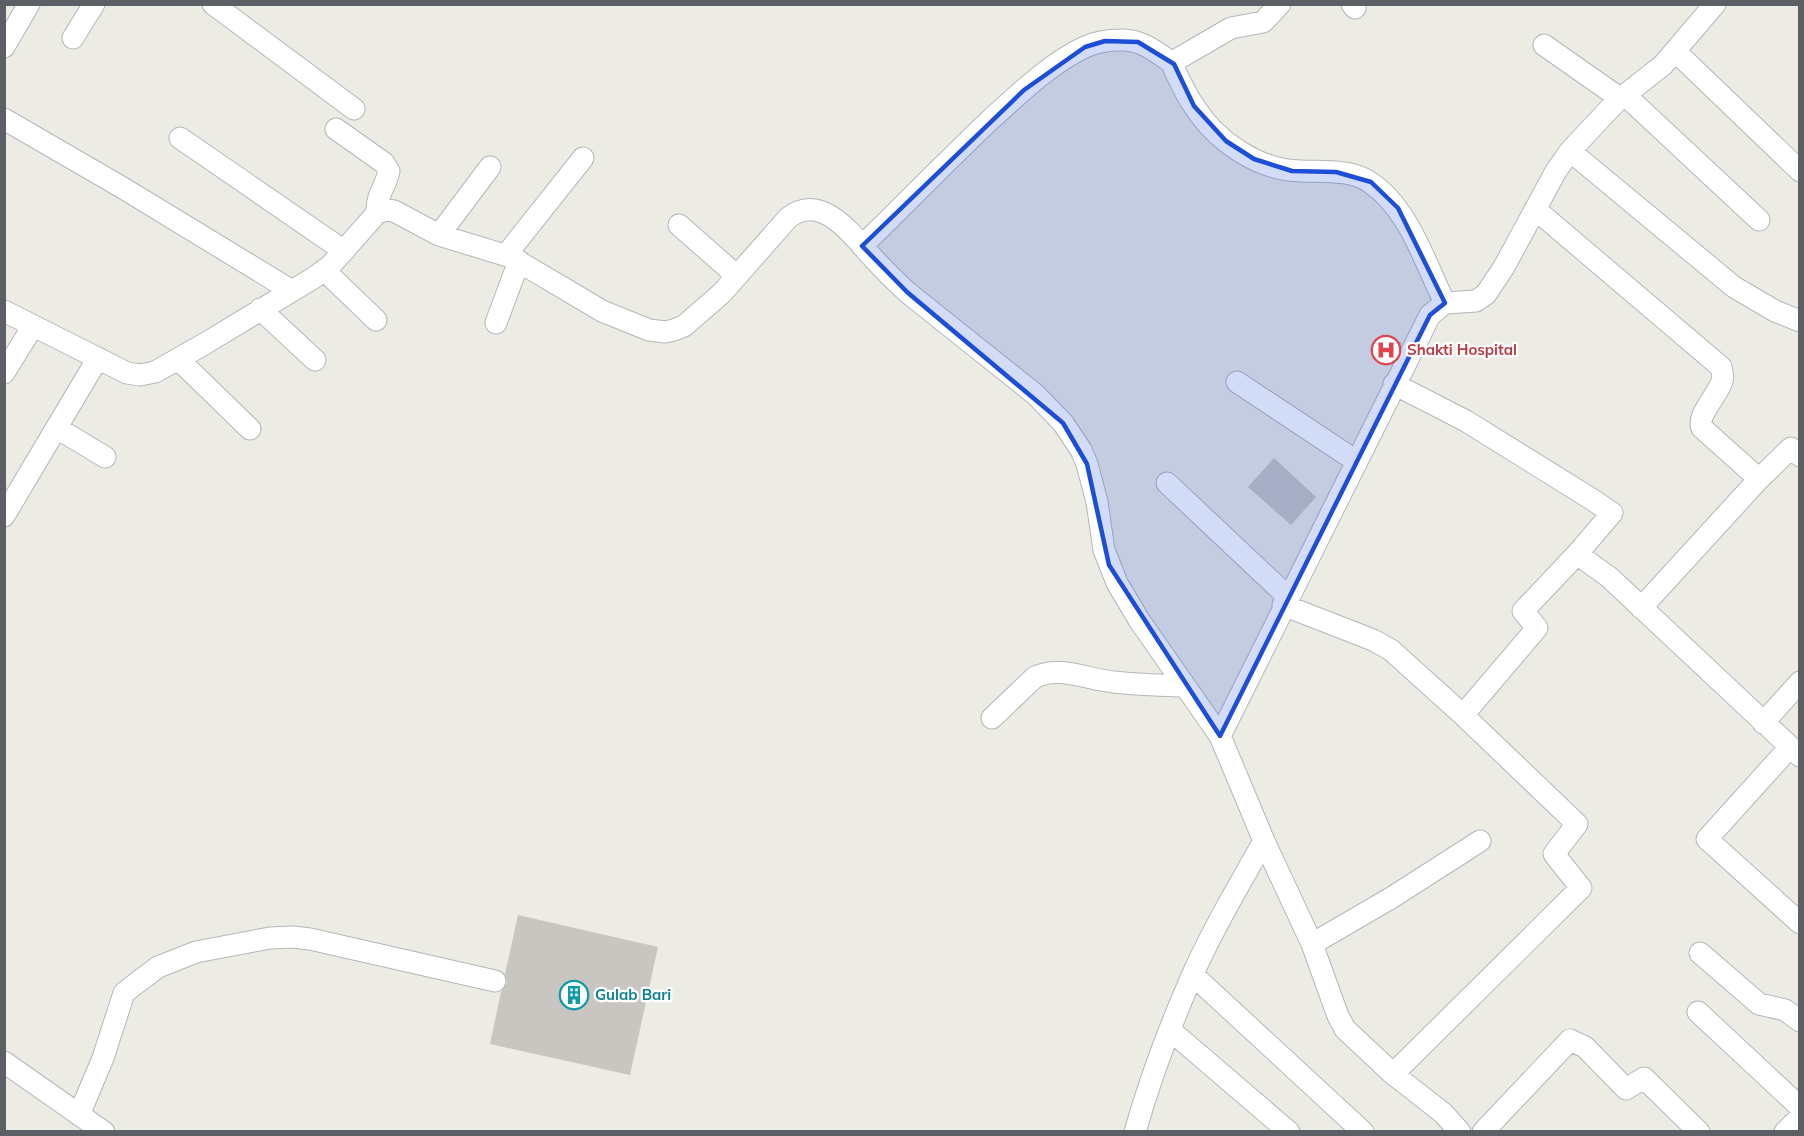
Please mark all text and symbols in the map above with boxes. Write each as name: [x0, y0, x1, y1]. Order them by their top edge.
hospital icon: Shakti Hospital: [1370, 334, 1402, 366]
place label: Shakti Hospital: [1407, 340, 1517, 359]
building icon: Gulab Bari: [558, 979, 590, 1011]
place label: Gulab Bari: [595, 985, 671, 1004]

